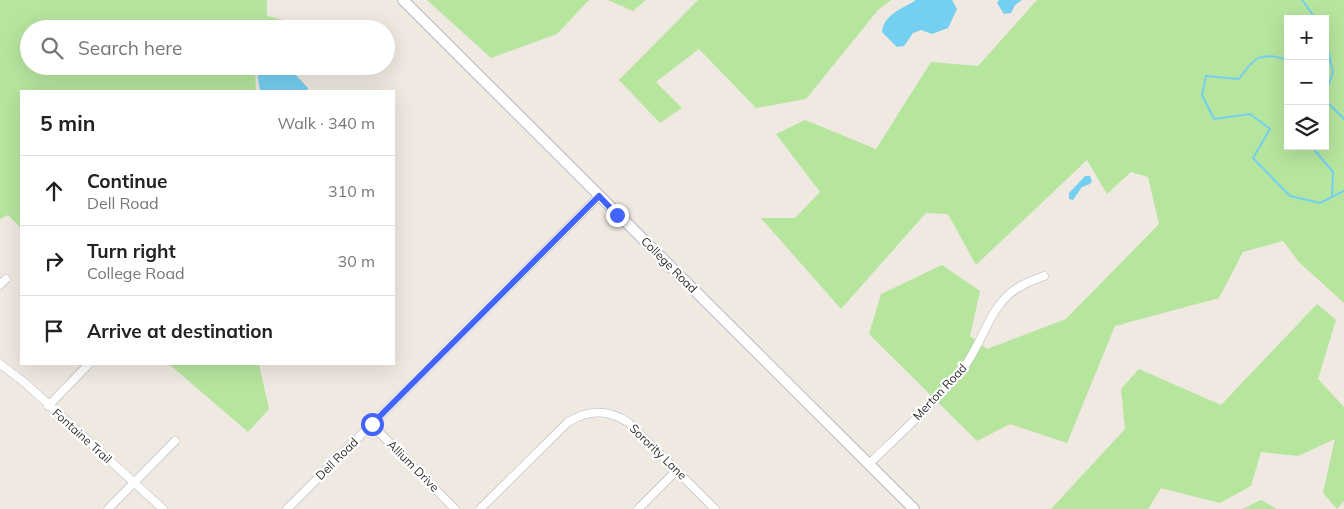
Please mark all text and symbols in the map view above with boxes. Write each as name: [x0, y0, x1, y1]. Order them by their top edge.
map controls: [1284, 15, 1329, 150]
button: +: [1284, 15, 1329, 60]
search box: [20, 20, 395, 75]
icon: search: [38, 34, 66, 62]
text: Search here: [78, 36, 182, 60]
button: −: [1284, 60, 1329, 105]
button: layers: [1284, 105, 1329, 150]
text: 5 min: [40, 110, 95, 136]
text: Walk · 340 m: [277, 113, 375, 133]
text: Continue: [87, 169, 167, 193]
icon: ahead: [40, 177, 68, 205]
text: 310 m: [328, 181, 375, 201]
text: Dell Road: [87, 193, 159, 213]
route end: [606, 204, 629, 227]
street label: College Road: [638, 233, 701, 296]
text: Turn right: [87, 239, 176, 263]
icon: right: [40, 247, 68, 275]
text: 30 m: [338, 251, 375, 271]
text: College Road: [87, 263, 185, 283]
icon: arrive: [40, 317, 68, 345]
text: Arrive at destination: [87, 319, 273, 343]
street label: Merton Road: [910, 360, 970, 423]
street label: Fontaine Trail: [49, 405, 115, 466]
route start: [361, 413, 384, 436]
street label: Sorority Lane: [627, 421, 690, 483]
street label: Dell Road: [312, 434, 361, 483]
street label: Allium Drive: [384, 437, 442, 495]

